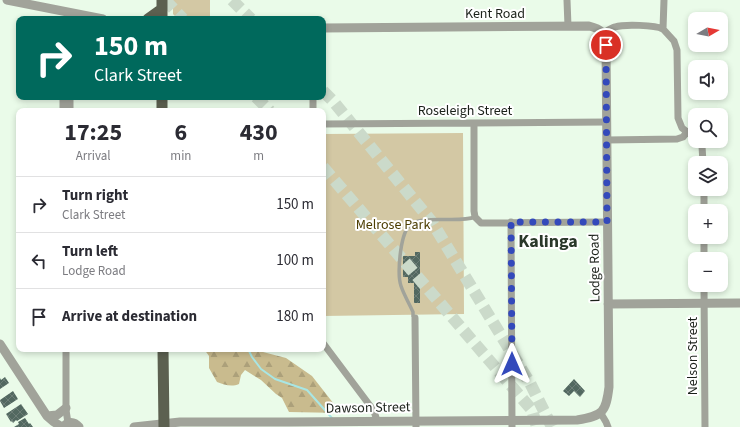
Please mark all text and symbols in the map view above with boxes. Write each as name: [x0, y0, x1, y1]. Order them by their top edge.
street label: Kent Road: [465, 4, 525, 24]
north arrow: [688, 12, 728, 52]
map controls: [688, 12, 728, 292]
text: 150 m: [94, 26, 168, 66]
pin: [589, 28, 623, 62]
icon: right: [28, 32, 80, 84]
icon: arrive: [595, 34, 617, 56]
button: sound: [688, 60, 728, 100]
text: Clark Street: [94, 63, 182, 88]
street label: Roseleigh Street: [418, 101, 513, 121]
button: search: [688, 108, 728, 148]
text: 17:25: [64, 115, 122, 150]
text: 6: [175, 115, 187, 150]
text: 430: [240, 115, 278, 150]
text: Arrival: [76, 147, 111, 165]
text: min: [170, 147, 191, 165]
text: m: [253, 147, 264, 165]
button: layers: [688, 156, 728, 196]
text: Turn right: [62, 185, 128, 206]
icon: right: [28, 194, 50, 216]
text: 150 m: [276, 194, 314, 215]
button: +: [688, 204, 728, 244]
text: Clark Street: [62, 206, 125, 224]
park label: Melrose Park: [356, 215, 430, 235]
district label: Kalinga: [518, 229, 578, 254]
street label: Lodge Road: [584, 233, 606, 302]
text: Turn left: [62, 241, 118, 262]
icon: left: [28, 250, 50, 272]
text: 100 m: [276, 250, 314, 271]
button: −: [688, 252, 728, 292]
text: Lodge Road: [62, 262, 126, 280]
icon: arrive: [28, 306, 50, 328]
text: Arrive at destination: [62, 306, 197, 327]
text: 180 m: [276, 306, 314, 327]
street label: Nelson Street: [683, 316, 703, 395]
position arrow: [491, 343, 533, 385]
street label: Dawson Street: [325, 397, 411, 419]

